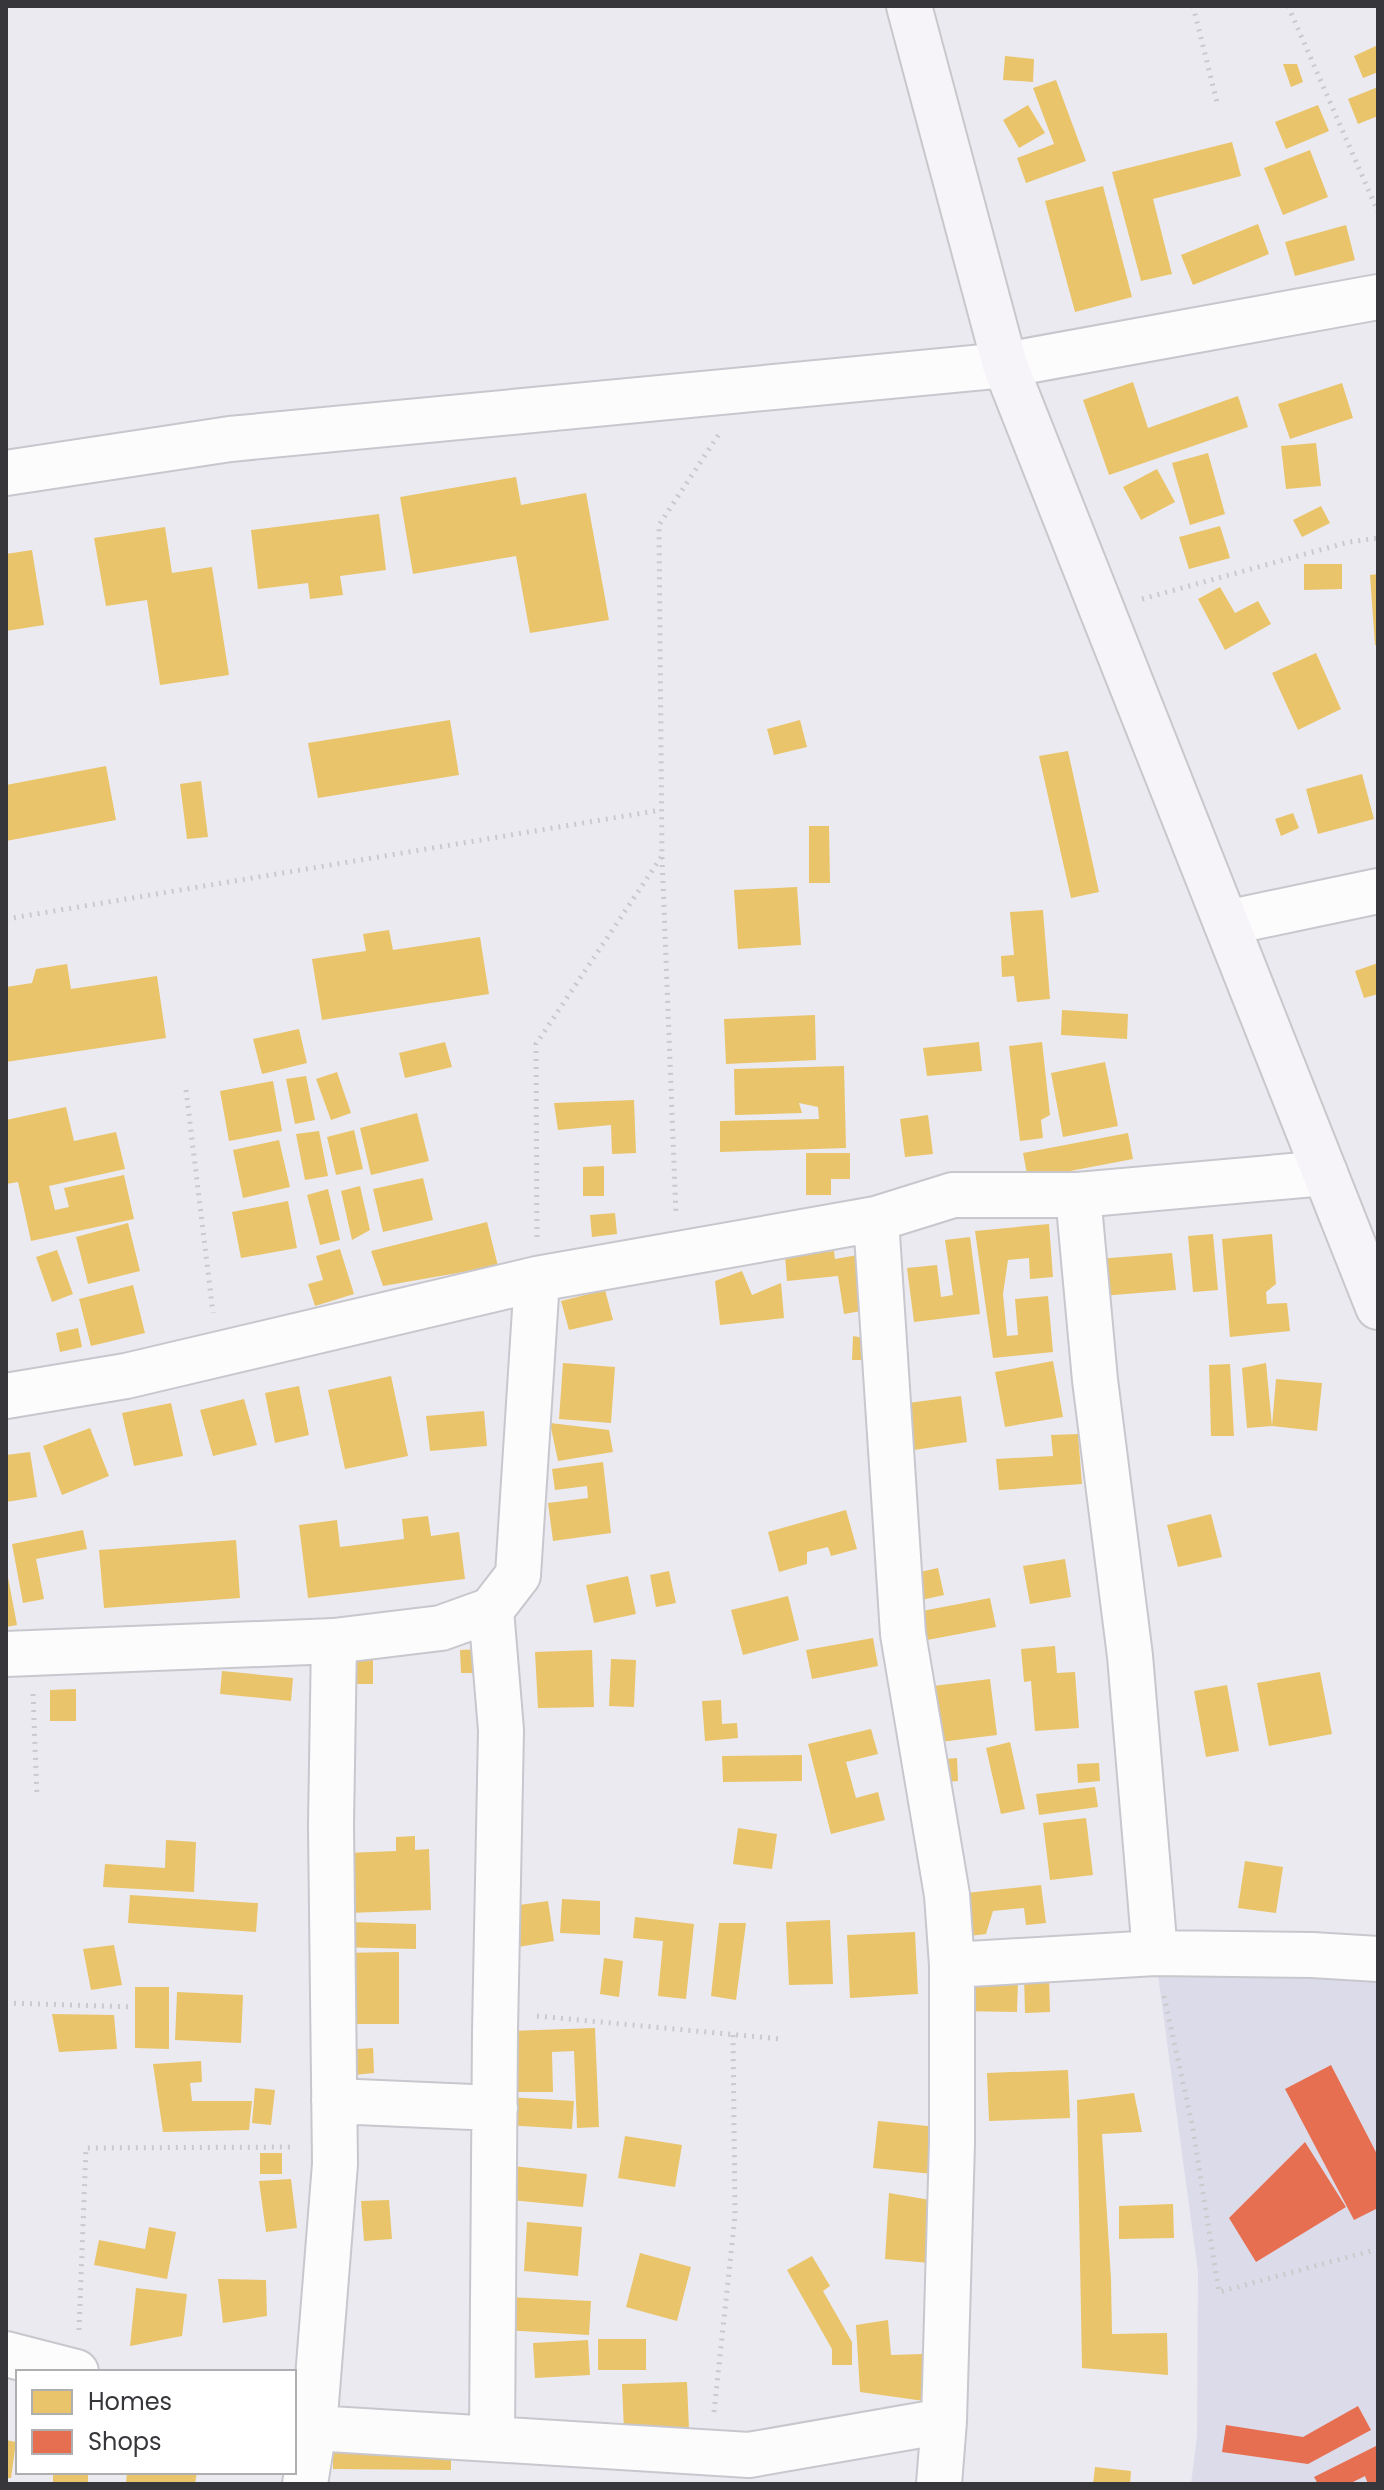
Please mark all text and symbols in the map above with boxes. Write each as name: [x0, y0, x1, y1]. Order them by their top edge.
legend: [16, 2370, 296, 2474]
text: Homes: [88, 2385, 172, 2418]
text: Shops: [88, 2425, 162, 2458]

